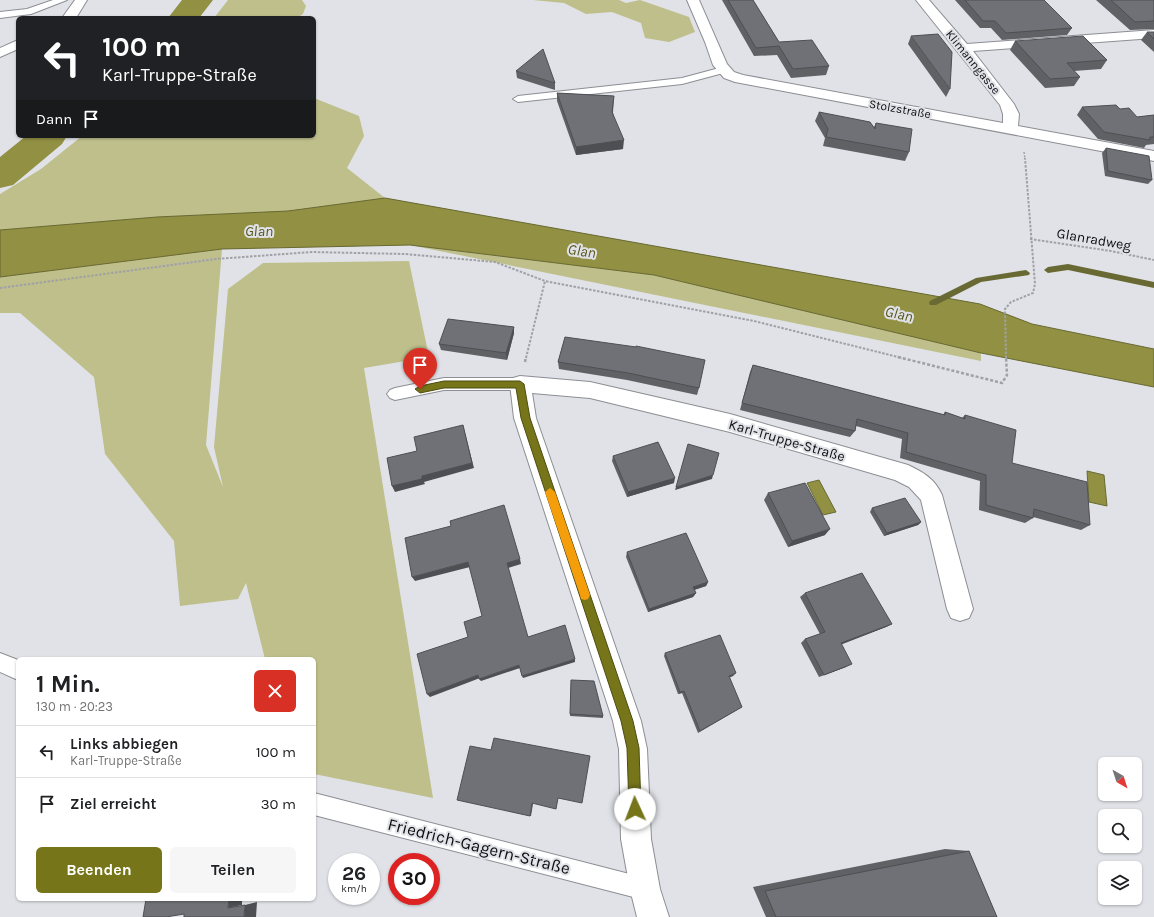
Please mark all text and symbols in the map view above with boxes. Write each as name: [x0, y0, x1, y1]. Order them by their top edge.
street label: Klimanngasse: [943, 27, 1003, 97]
text: 100 m: [102, 30, 181, 63]
icon: left: [36, 32, 88, 84]
text: Karl-Truppe-Straße: [102, 64, 257, 86]
street label: Stolzstraße: [868, 97, 932, 121]
icon: arrive: [80, 108, 102, 130]
text: Dann: [36, 110, 72, 128]
water label: Glan: [245, 222, 273, 240]
street label: Glanradweg: [1055, 225, 1133, 254]
water label: Glan: [567, 240, 597, 262]
water label: Glan: [883, 302, 915, 326]
pin: [403, 348, 437, 389]
icon: arrive: [409, 354, 431, 376]
street label: Karl-Truppe-Straße: [727, 416, 847, 465]
text: 1 Min.: [36, 670, 100, 698]
button: close: [254, 670, 296, 712]
text: 130 m · 20:23: [36, 699, 113, 714]
text: Links abbiegen: [70, 735, 178, 753]
icon: left: [36, 741, 58, 763]
text: 100 m: [256, 743, 296, 761]
text: Karl-Truppe-Straße: [70, 753, 182, 768]
north arrow: [1098, 757, 1142, 801]
map controls: [1098, 757, 1142, 905]
position arrow: [614, 788, 656, 830]
icon: arrive: [36, 793, 58, 815]
text: Ziel erreicht: [70, 795, 156, 813]
text: 30 m: [261, 795, 296, 813]
button: search: [1098, 809, 1142, 853]
street label: Friedrich-Gagern-Straße: [386, 814, 572, 878]
button: Beenden: [36, 847, 162, 893]
button: Teilen: [170, 847, 296, 893]
speed limit sign: 30: [388, 853, 440, 905]
button: layers: [1098, 861, 1142, 905]
text: 26: [342, 862, 366, 885]
text: km/h: [341, 883, 367, 895]

